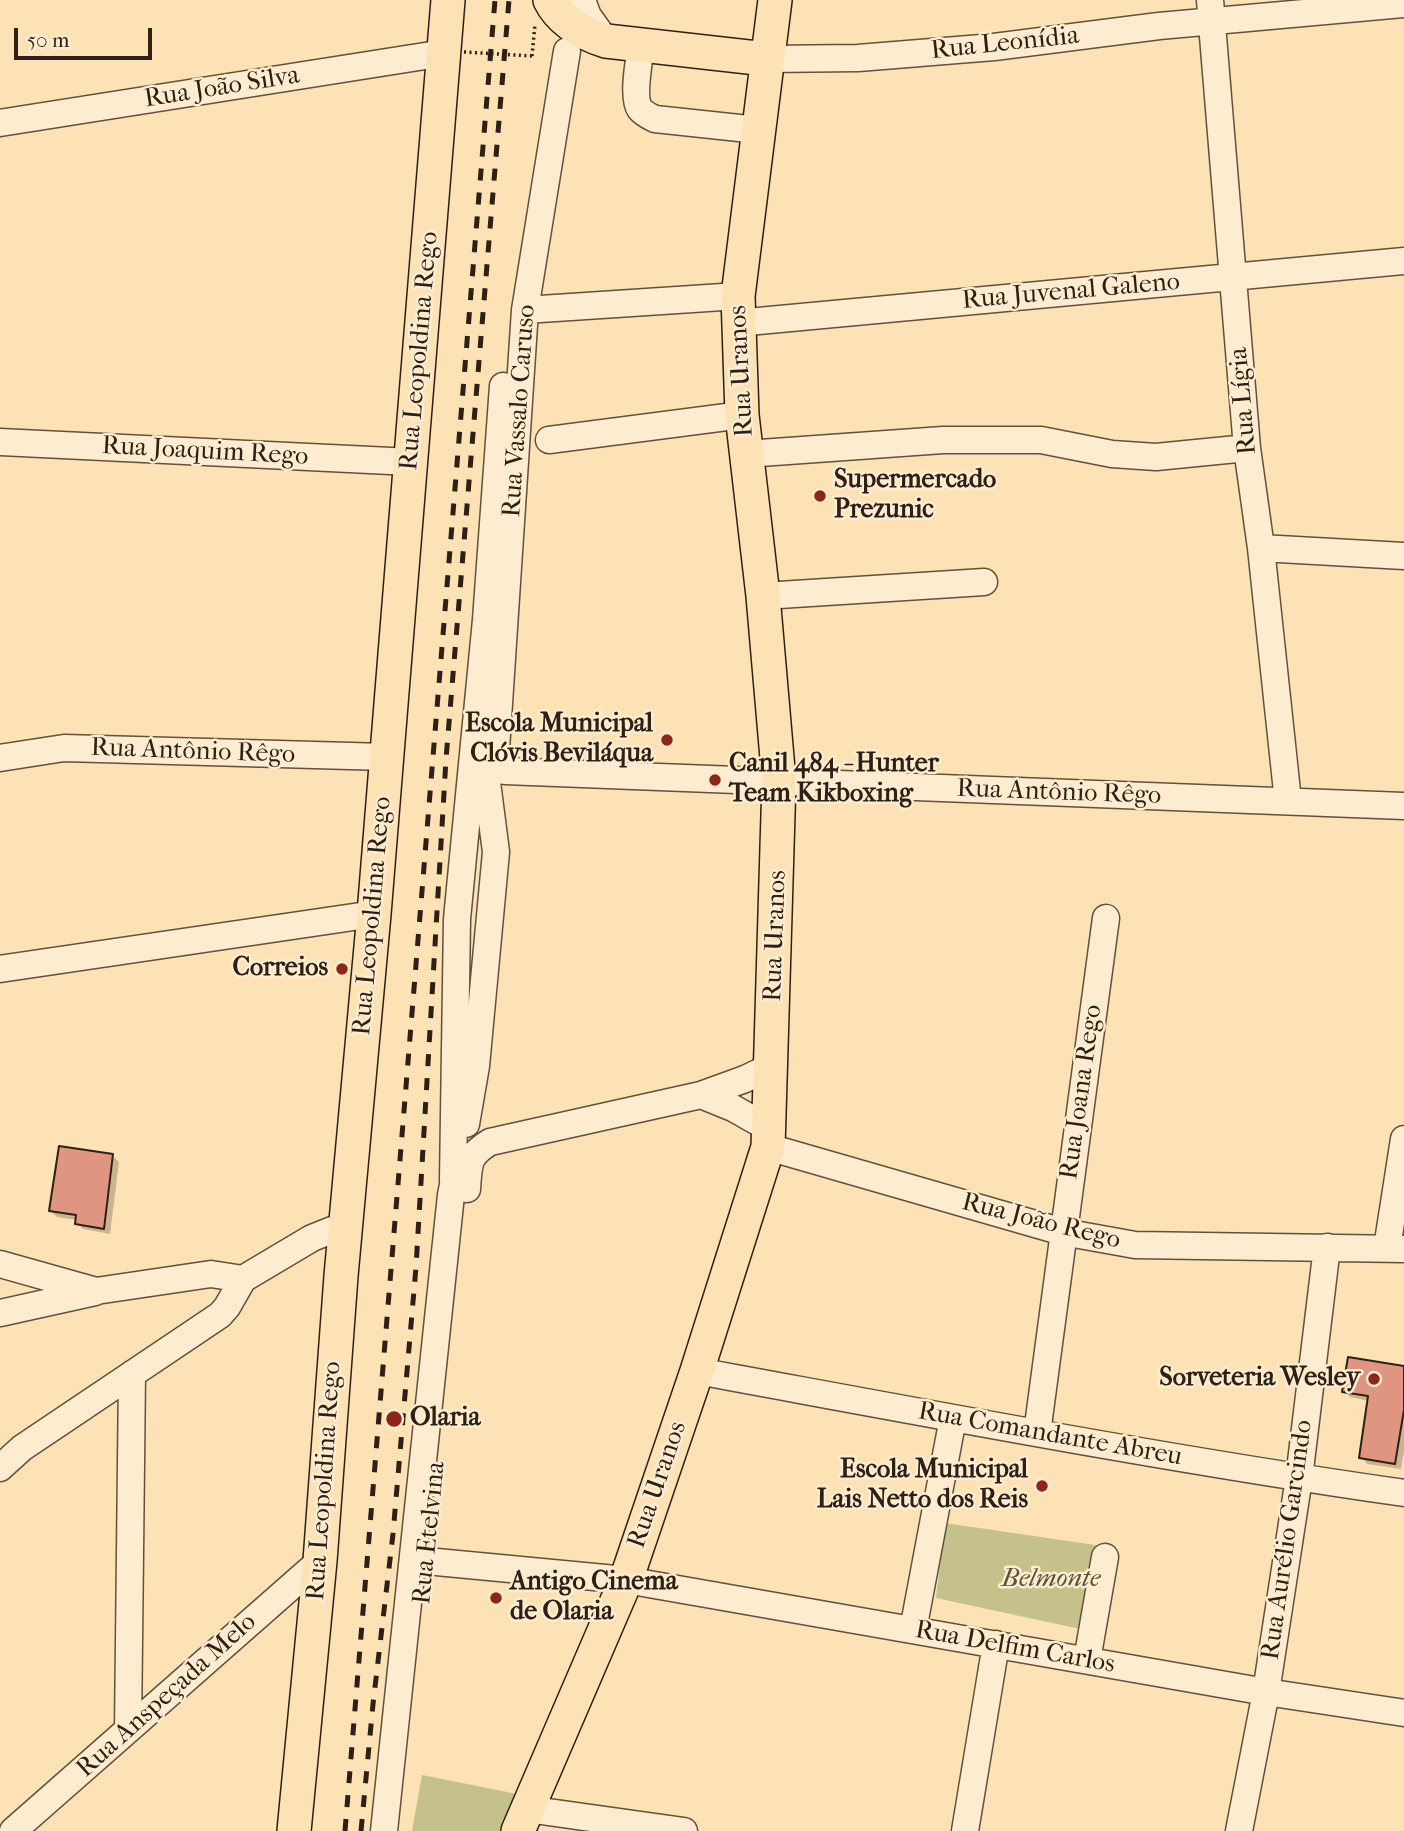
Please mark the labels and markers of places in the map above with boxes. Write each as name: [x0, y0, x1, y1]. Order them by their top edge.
place label: Supermercado Prezunic: [834, 465, 996, 526]
marker: Supermercado Prezunic: [812, 488, 828, 504]
place label: Escola Municipal Clóvis Beviláqua: [465, 709, 653, 770]
marker: Escola Municipal Clóvis Beviláqua: [659, 732, 675, 748]
place label: Canil 484 - Hunter Team Kikboxing: [729, 749, 939, 810]
marker: Canil 484 - Hunter Team Kikboxing: [707, 772, 723, 788]
place label: Correios: [232, 953, 328, 985]
marker: Correios: [334, 961, 350, 977]
place label: Sorveteria Wesley: [1159, 1363, 1360, 1395]
marker: Sorveteria Wesley: [1366, 1371, 1382, 1387]
place label: Olaria: [410, 1403, 481, 1435]
marker: Olaria: [384, 1409, 404, 1429]
place label: Escola Municipal Lais Netto dos Reis: [817, 1455, 1028, 1516]
marker: Escola Municipal Lais Netto dos Reis: [1034, 1478, 1050, 1494]
place label: Antigo Cinema de Olaria: [510, 1567, 678, 1628]
marker: Antigo Cinema de Olaria: [488, 1590, 504, 1606]

